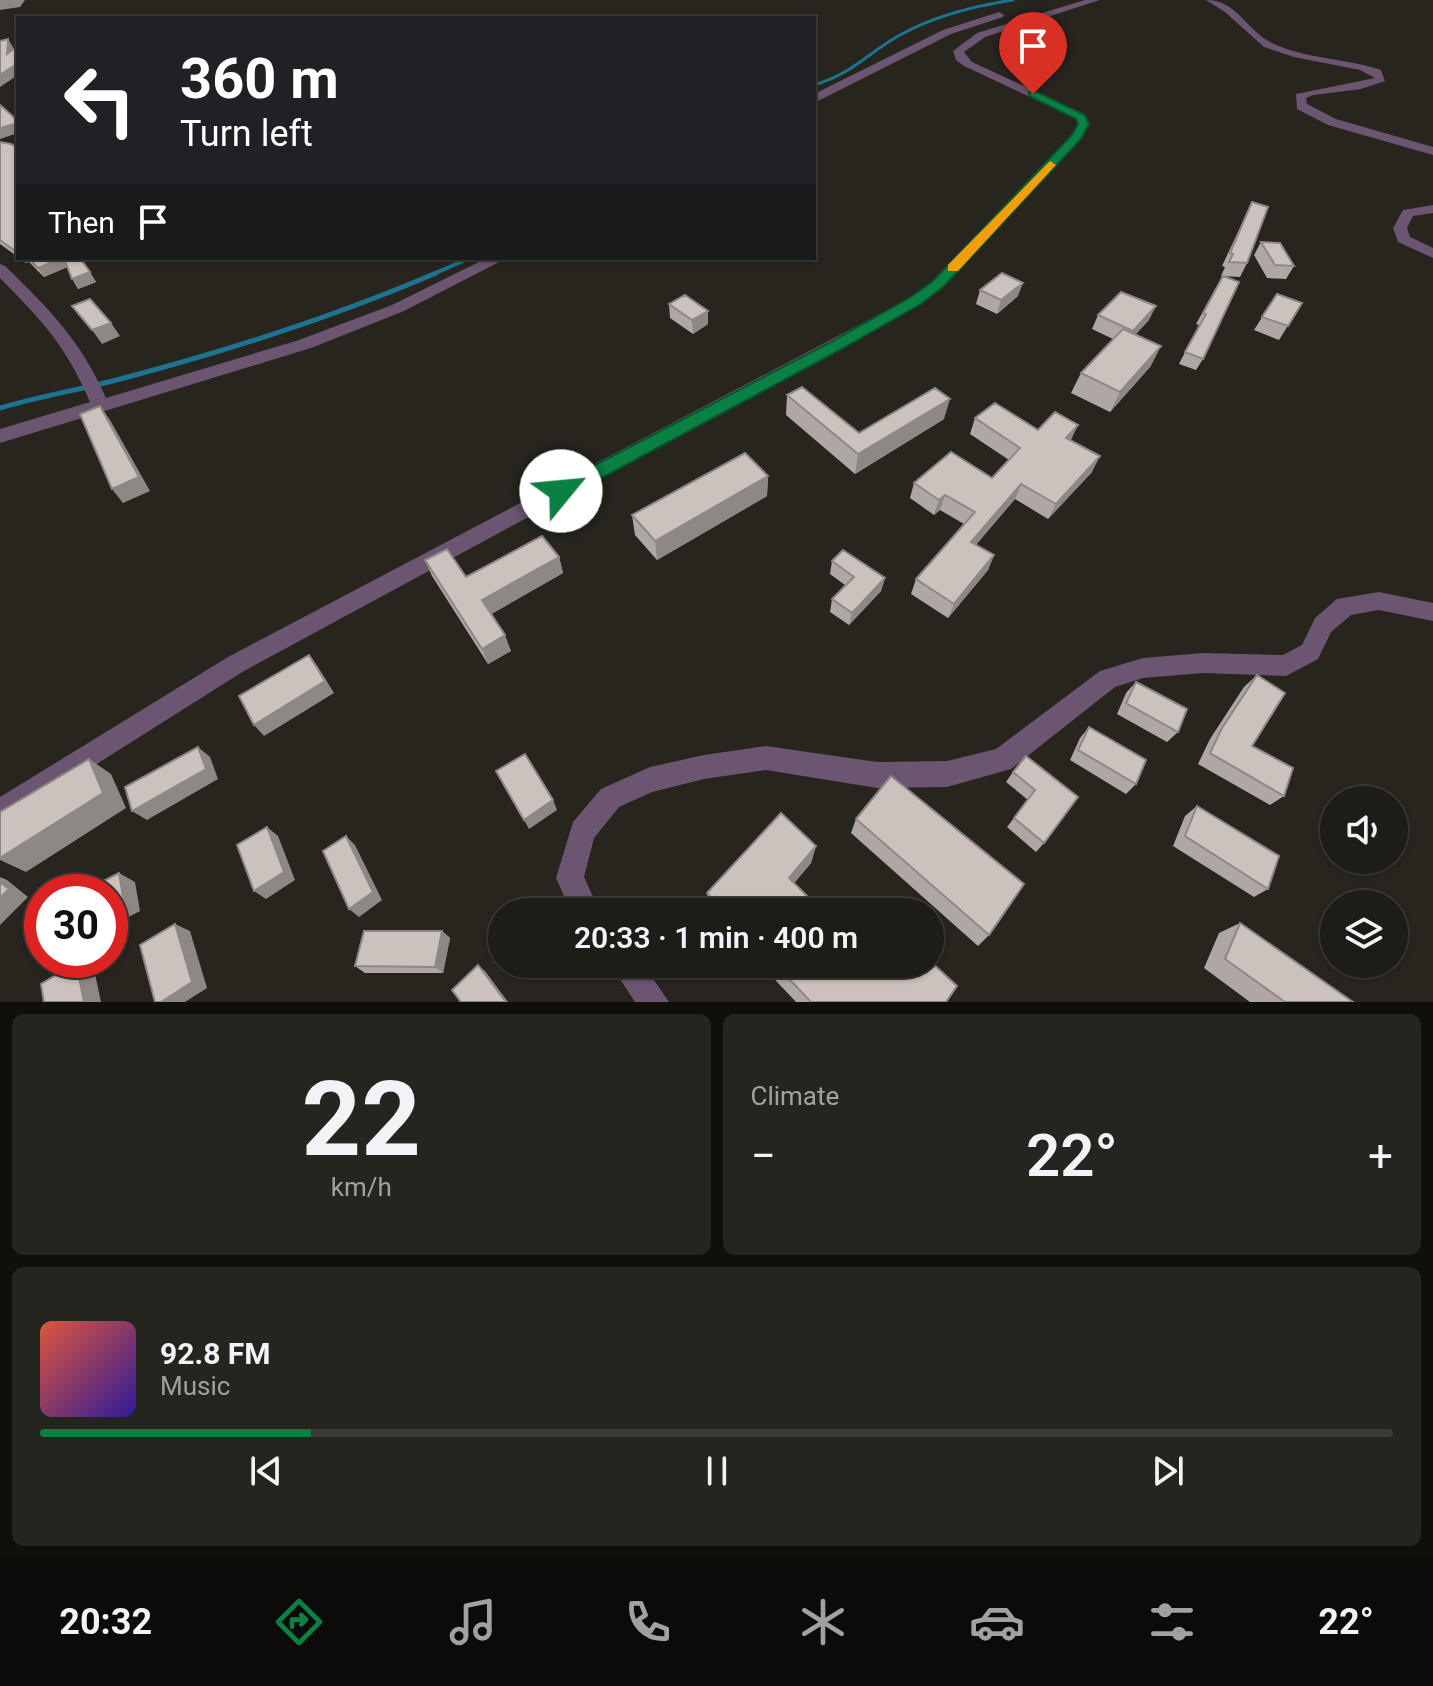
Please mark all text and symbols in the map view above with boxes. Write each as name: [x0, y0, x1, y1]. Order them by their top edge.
pin: [999, 12, 1067, 94]
icon: arrive: [1011, 24, 1055, 68]
text: 360 m: [180, 46, 339, 112]
icon: left: [48, 48, 152, 152]
text: Turn left: [180, 113, 313, 155]
icon: arrive: [131, 200, 175, 244]
text: Then: [48, 205, 115, 240]
position arrow: [519, 449, 603, 533]
map controls: [1320, 786, 1408, 978]
button: sound: [1320, 786, 1408, 874]
speed limit sign: 30: [24, 874, 128, 978]
button: layers: [1320, 890, 1408, 978]
text: 20:33 · 1 min · 400 m: [574, 920, 858, 955]
text: 22: [302, 1059, 421, 1180]
text: Climate: [751, 1081, 839, 1111]
text: 22°: [1026, 1120, 1118, 1191]
text: −: [751, 1130, 776, 1182]
text: +: [1368, 1130, 1393, 1182]
text: km/h: [331, 1172, 392, 1202]
text: 92.8 FM: [160, 1336, 271, 1371]
text: Music: [160, 1371, 230, 1401]
icon: previous: [244, 1449, 288, 1493]
icon: pause: [695, 1449, 739, 1493]
icon: next: [1146, 1449, 1190, 1493]
icon: directions: [271, 1594, 327, 1650]
icon: music: [445, 1594, 501, 1650]
icon: phone: [620, 1594, 676, 1650]
icon: climate: [795, 1594, 851, 1650]
icon: car: [969, 1594, 1025, 1650]
icon: filters: [1144, 1594, 1200, 1650]
text: 20:32: [59, 1601, 152, 1643]
text: 22°: [1318, 1601, 1374, 1643]

